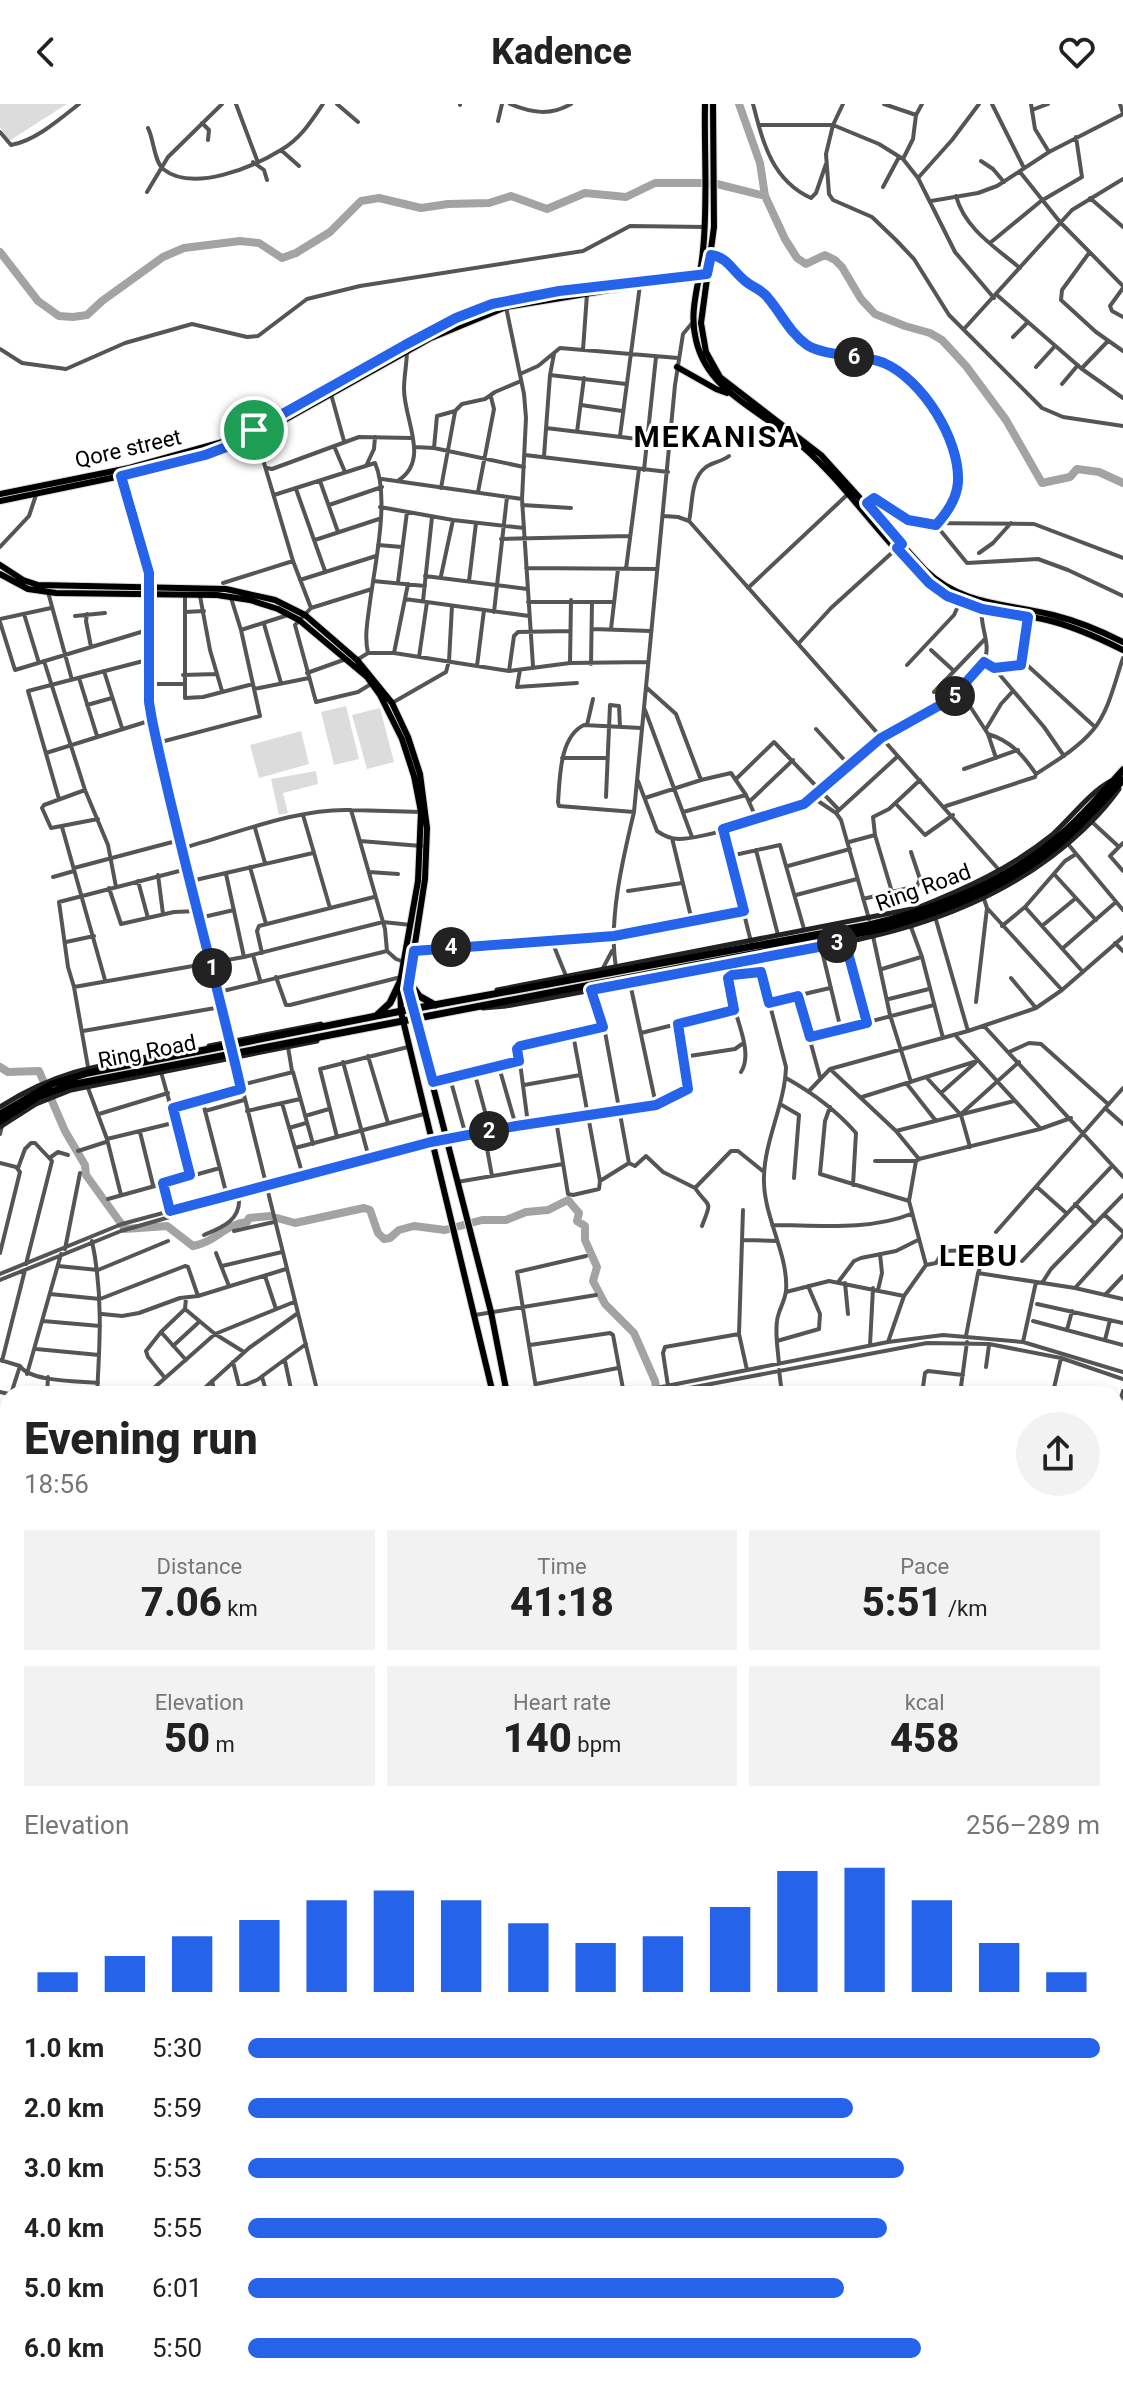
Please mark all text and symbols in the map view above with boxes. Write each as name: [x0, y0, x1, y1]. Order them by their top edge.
icon: back: [24, 30, 68, 74]
icon: heart: [1055, 30, 1099, 74]
text: Kadence: [491, 31, 632, 73]
pin: 6: [834, 337, 874, 377]
text: 6: [848, 344, 860, 369]
pin: [220, 396, 288, 464]
icon: arrive: [232, 408, 276, 452]
district label: MEKANISA: [634, 419, 800, 454]
street label: Qore street: [72, 424, 184, 473]
pin: 5: [935, 676, 975, 716]
text: 5: [949, 683, 961, 708]
street label: Ring Road: [872, 859, 974, 916]
pin: 3: [817, 923, 857, 963]
pin: 4: [431, 927, 471, 967]
text: 3: [831, 930, 843, 955]
text: 4: [445, 934, 457, 959]
pin: 1: [192, 948, 232, 988]
text: 1: [206, 955, 218, 980]
street label: Ring Road: [96, 1030, 198, 1073]
pin: 2: [469, 1111, 509, 1151]
text: 2: [483, 1118, 495, 1143]
district label: LEBU: [939, 1238, 1019, 1273]
button: share: [1016, 1412, 1100, 1496]
text: Evening run: [24, 1413, 258, 1465]
text: 18:56: [24, 1469, 89, 1499]
text: Distance: [157, 1554, 242, 1579]
text: Time: [537, 1554, 587, 1579]
text: Pace: [900, 1554, 949, 1579]
text: 7.06: [141, 1579, 222, 1626]
text: 41:18: [510, 1579, 614, 1626]
text: 5:51: [862, 1579, 943, 1626]
text: km: [222, 1596, 258, 1621]
text: /km: [943, 1596, 988, 1621]
text: Elevation: [155, 1690, 244, 1715]
text: Heart rate: [513, 1690, 611, 1715]
text: kcal: [905, 1690, 945, 1715]
text: 50: [164, 1715, 210, 1762]
text: 140: [503, 1715, 572, 1762]
text: 458: [890, 1715, 959, 1762]
text: m: [210, 1732, 235, 1757]
text: bpm: [572, 1732, 621, 1757]
text: Elevation: [24, 1810, 129, 1840]
text: 256–289 m: [966, 1810, 1100, 1840]
text: 1.0 km: [24, 2033, 104, 2063]
text: 5:30: [152, 2033, 202, 2063]
text: 2.0 km: [24, 2093, 104, 2123]
text: 5:59: [152, 2093, 202, 2123]
text: 3.0 km: [24, 2153, 104, 2183]
text: 5:53: [152, 2153, 202, 2183]
text: 4.0 km: [24, 2213, 104, 2243]
text: 5:55: [152, 2213, 202, 2243]
text: 5.0 km: [24, 2273, 104, 2303]
text: 6:01: [152, 2273, 202, 2303]
text: 6.0 km: [24, 2333, 104, 2363]
text: 5:50: [152, 2333, 202, 2363]

